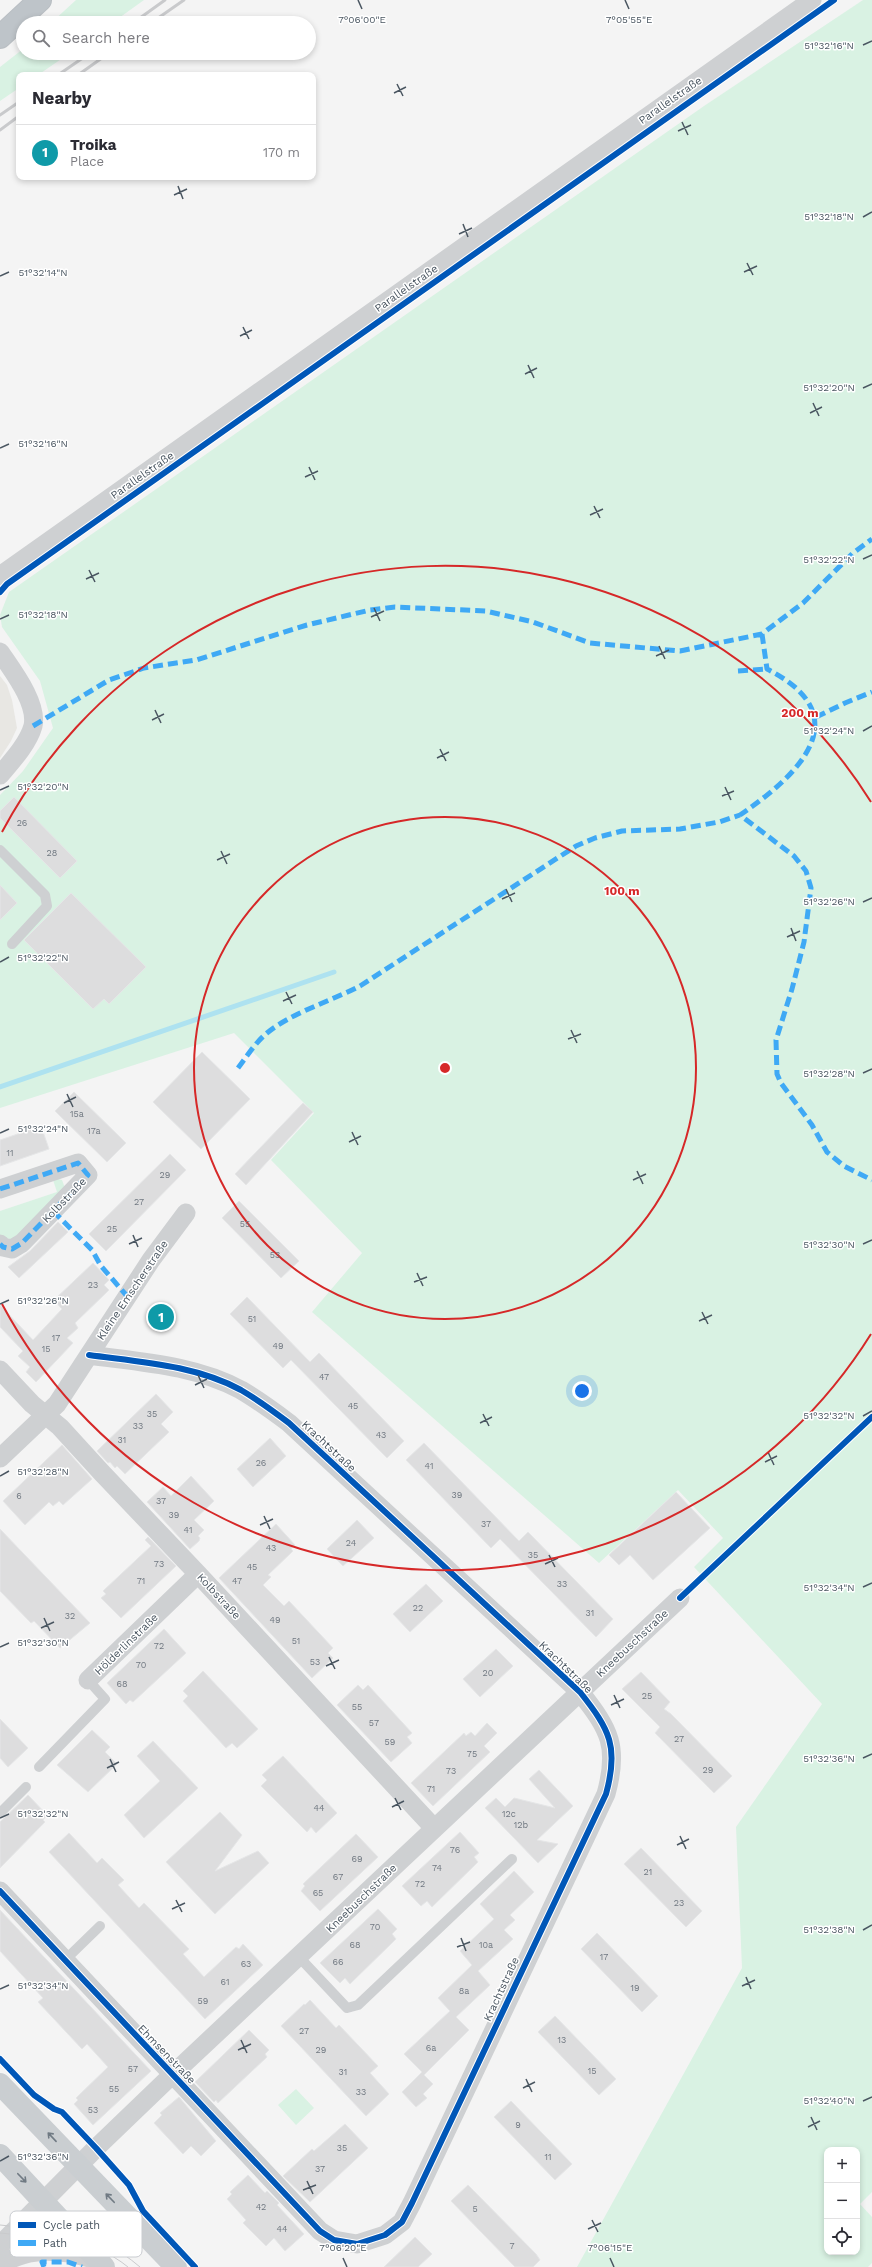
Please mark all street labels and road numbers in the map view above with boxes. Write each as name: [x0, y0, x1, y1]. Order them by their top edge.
street label: Parallelstraße: [636, 74, 704, 127]
street label: Parallelstraße: [372, 262, 440, 315]
street label: Parallelstraße: [108, 449, 176, 502]
street label: Kolbstraße: [40, 1175, 89, 1226]
street label: Kleine Emscherstraße: [94, 1238, 171, 1343]
street label: Krachtstraße: [299, 1418, 358, 1475]
street label: Kolbstraße: [194, 1571, 243, 1622]
street label: Kneebuschstraße: [594, 1607, 671, 1680]
street label: Hölderlinstraße: [92, 1611, 161, 1678]
street label: Krachtstraße: [536, 1639, 595, 1696]
street label: Kneebuschstraße: [323, 1861, 399, 1935]
street label: Krachtstraße: [481, 1955, 522, 2023]
street label: Ehmsenstraße: [135, 2022, 198, 2087]

